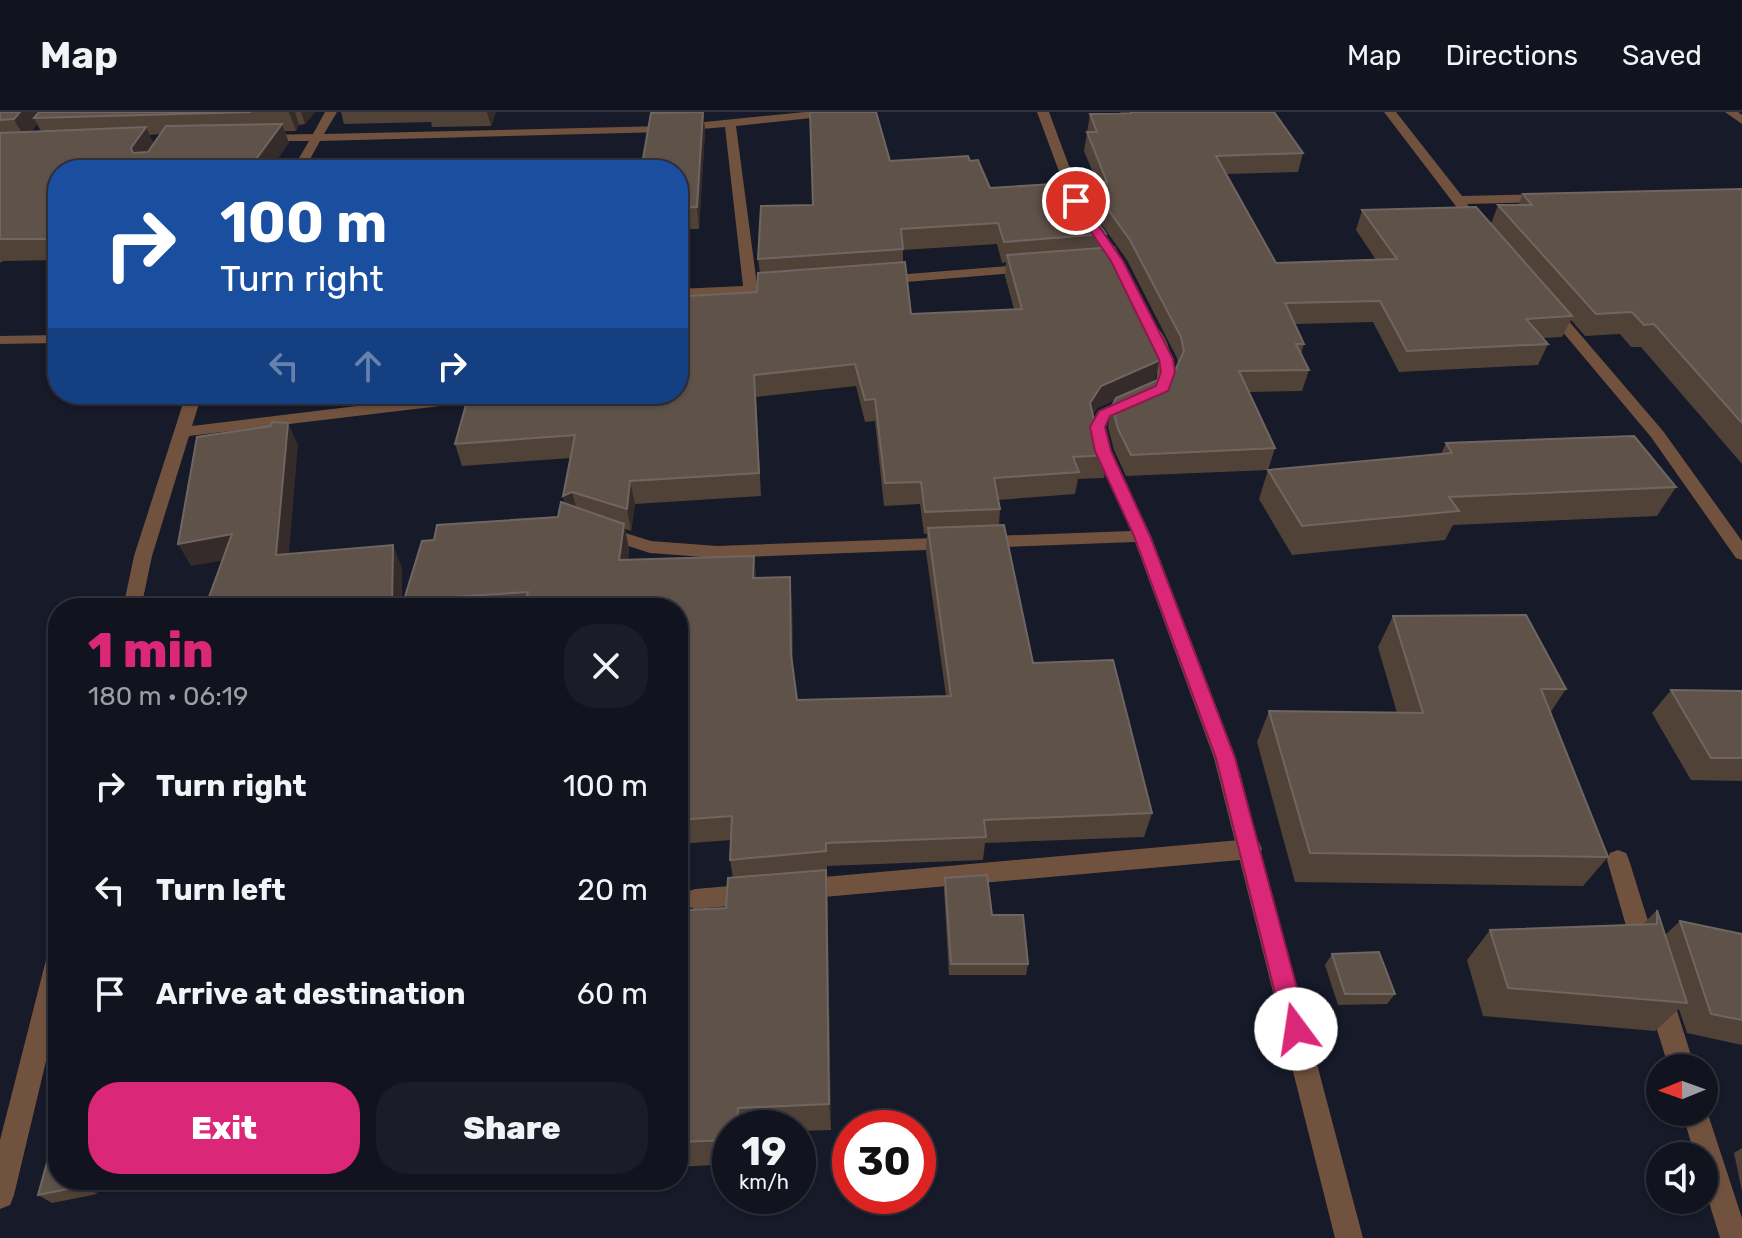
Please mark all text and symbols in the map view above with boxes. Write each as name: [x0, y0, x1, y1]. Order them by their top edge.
text: Map: [40, 32, 118, 78]
text: Map: [1347, 39, 1401, 72]
text: Directions: [1445, 39, 1578, 72]
text: Saved: [1622, 39, 1702, 72]
pin: [1042, 167, 1110, 235]
icon: arrive: [1054, 179, 1098, 223]
text: 100 m: [220, 190, 387, 256]
icon: right: [88, 192, 192, 296]
text: Turn right: [220, 257, 384, 300]
icon: left: [262, 344, 306, 388]
icon: ahead: [346, 344, 390, 388]
icon: right: [430, 344, 474, 388]
text: 1 min: [88, 622, 214, 679]
button: close: [564, 624, 648, 708]
text: 180 m · 06:19: [88, 681, 248, 712]
icon: right: [88, 764, 132, 808]
text: Turn right: [156, 768, 307, 804]
text: 100 m: [563, 768, 648, 804]
icon: left: [88, 868, 132, 912]
text: Turn left: [156, 872, 286, 908]
text: 20 m: [577, 872, 648, 908]
icon: arrive: [88, 972, 132, 1016]
text: Arrive at destination: [156, 976, 466, 1012]
text: 60 m: [577, 976, 648, 1012]
position arrow: [1254, 987, 1338, 1071]
north arrow: [1646, 1054, 1718, 1126]
map controls: [1646, 1054, 1718, 1214]
button: Exit: [88, 1082, 360, 1174]
button: Share: [376, 1082, 648, 1174]
speed limit sign: 30: [832, 1110, 936, 1214]
text: 19: [741, 1128, 787, 1175]
button: sound: [1646, 1142, 1718, 1214]
text: km/h: [739, 1170, 789, 1194]

